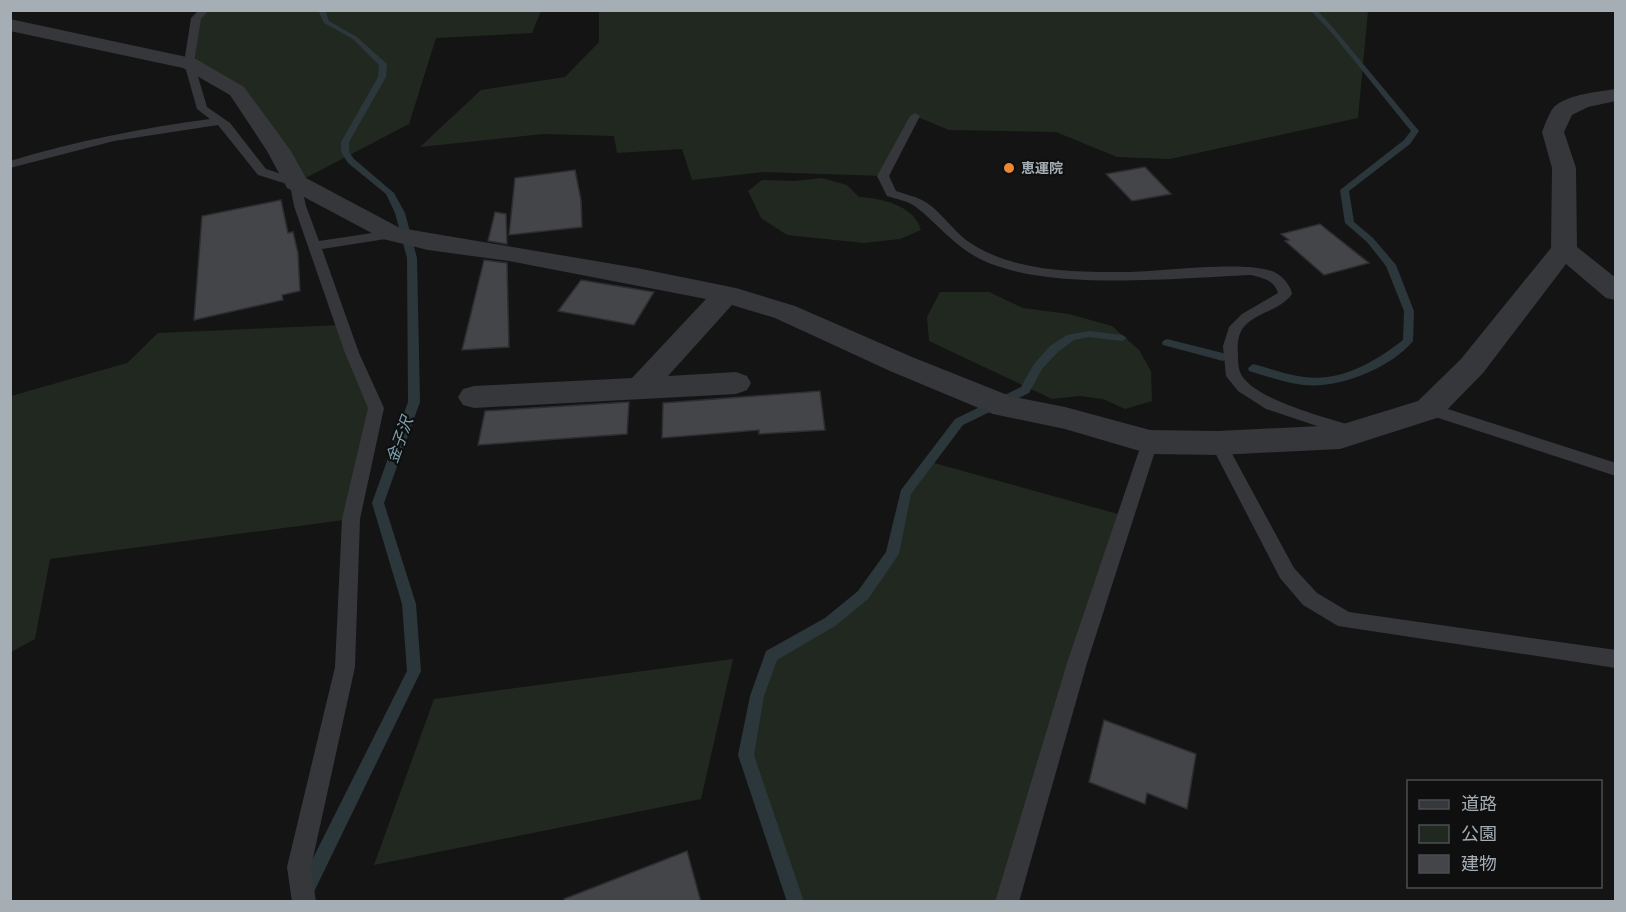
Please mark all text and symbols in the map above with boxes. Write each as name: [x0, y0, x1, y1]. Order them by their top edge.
place label: 恵運院: [1021, 159, 1063, 178]
marker: 恵運院: [1002, 161, 1016, 175]
water label: 金子沢: [381, 412, 419, 466]
legend: [1407, 780, 1602, 888]
text: 道路: [1461, 792, 1497, 816]
text: 公園: [1461, 822, 1497, 846]
text: 建物: [1461, 852, 1497, 876]

